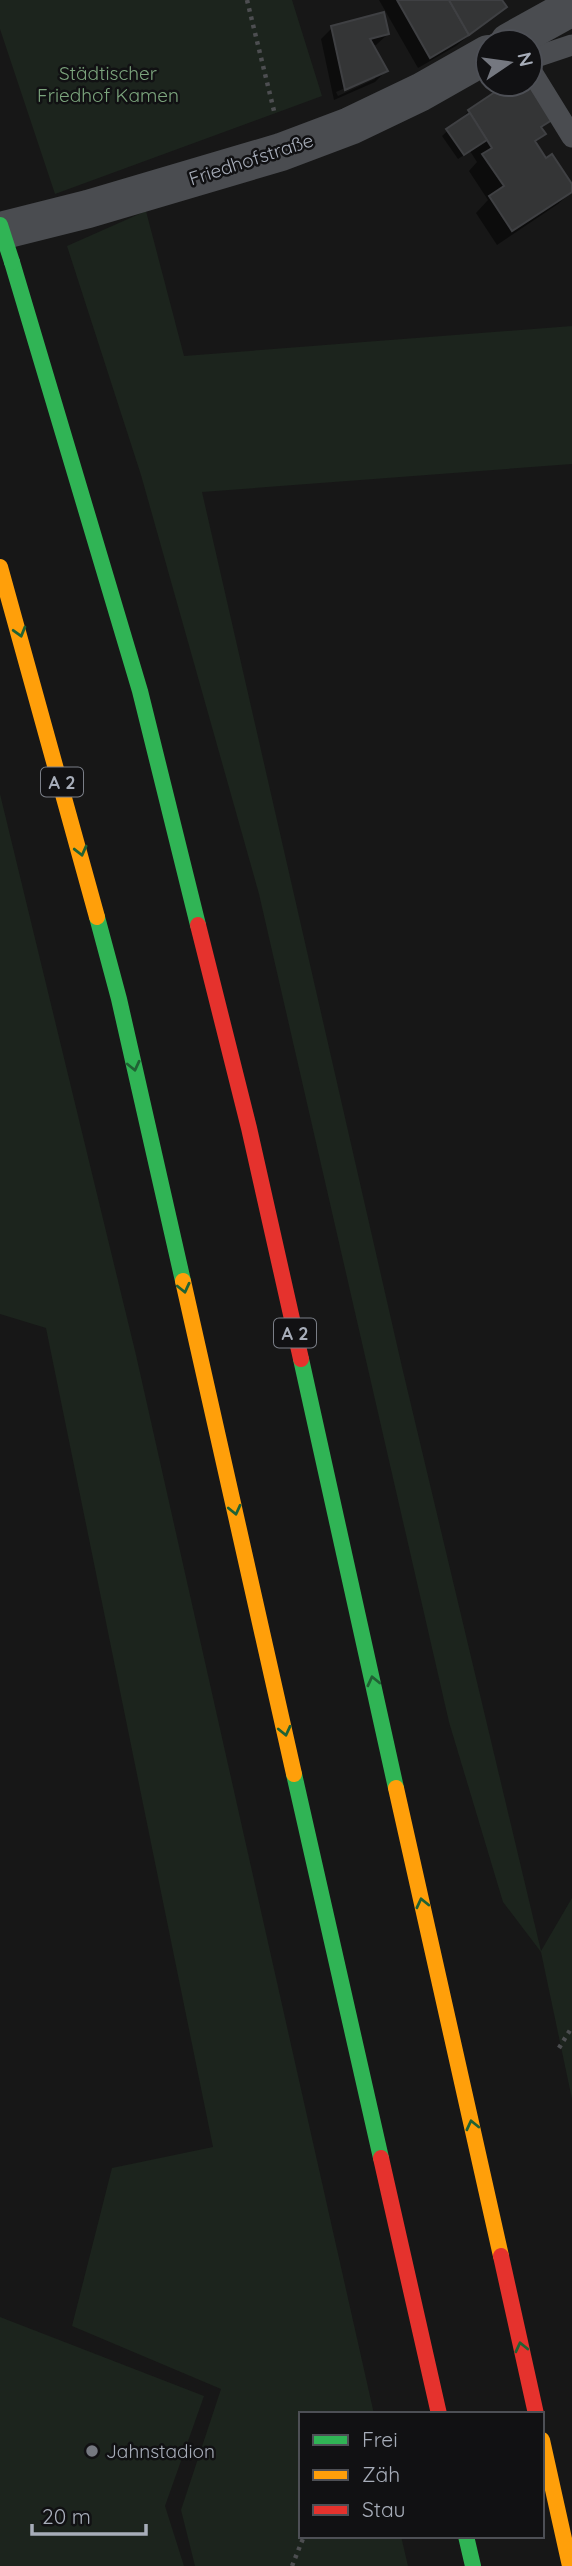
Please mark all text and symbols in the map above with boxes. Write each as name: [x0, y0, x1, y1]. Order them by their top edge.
north arrow: [474, 28, 544, 98]
text: N: [512, 50, 539, 69]
park label: Städtischer Friedhof Kamen: [37, 61, 179, 107]
street label: Friedhofstraße: [186, 128, 316, 190]
one-way arrow: [11, 626, 26, 638]
road number: A 2: [41, 768, 83, 796]
one-way arrow: [73, 845, 87, 857]
one-way arrow: [126, 1060, 140, 1072]
one-way arrow: [176, 1282, 191, 1294]
road number: A 2: [274, 1318, 316, 1348]
one-way arrow: [226, 1504, 241, 1516]
one-way arrow: [366, 1675, 381, 1687]
one-way arrow: [277, 1725, 291, 1737]
one-way arrow: [416, 1897, 431, 1909]
one-way arrow: [465, 2119, 480, 2131]
one-way arrow: [515, 2341, 530, 2353]
legend: [299, 2412, 544, 2538]
text: Frei: [362, 2426, 398, 2452]
place label: Jahnstadion: [106, 2439, 215, 2463]
marker: Jahnstadion: [84, 2443, 100, 2459]
text: Zäh: [362, 2461, 400, 2487]
scale bar: [32, 2492, 145, 2536]
text: Stau: [362, 2496, 405, 2522]
text: 20 m: [42, 2503, 91, 2529]

